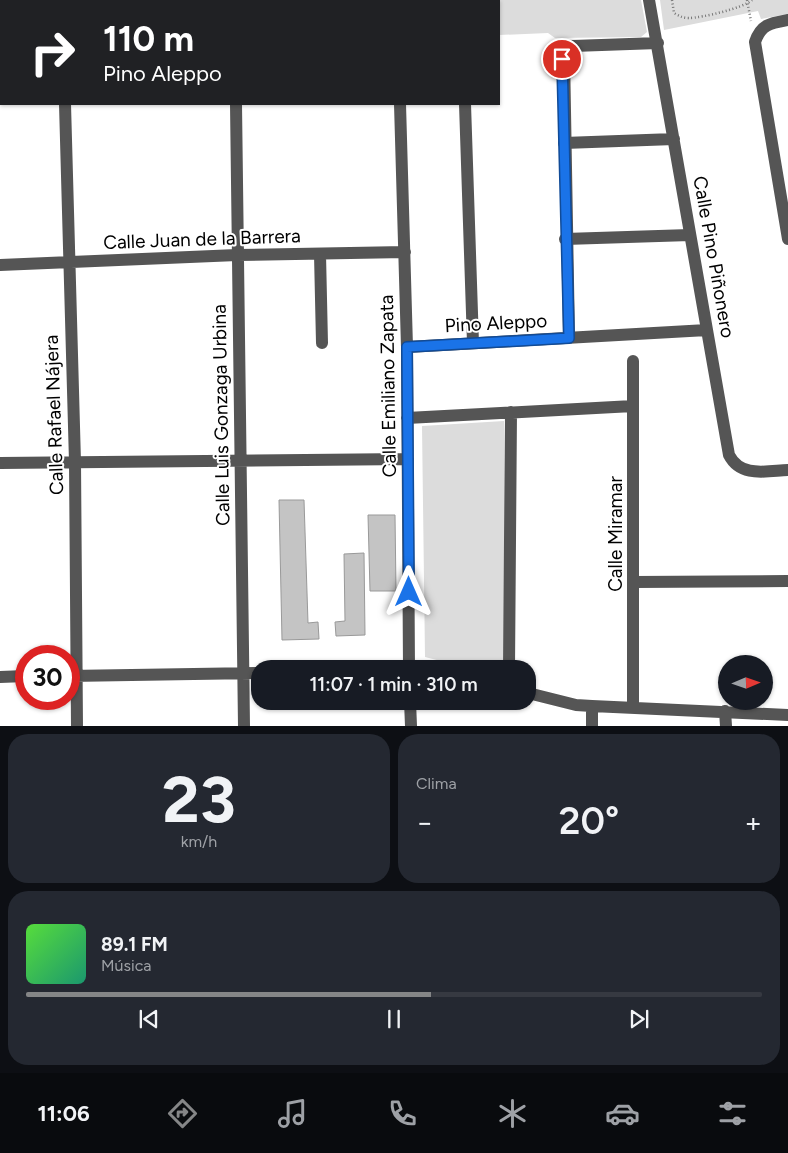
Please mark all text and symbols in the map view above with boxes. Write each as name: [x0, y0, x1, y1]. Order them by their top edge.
text: 110 m: [103, 18, 194, 60]
icon: right: [20, 20, 85, 85]
pin: [541, 38, 583, 80]
icon: arrive: [548, 45, 576, 73]
text: Pino Aleppo: [103, 60, 222, 87]
street label: Calle Pino Piñonero: [688, 174, 740, 340]
street label: Calle Juan de la Barrera: [103, 224, 301, 254]
street label: Calle Emiliano Zapata: [375, 294, 401, 478]
street label: Calle Luis Gonzaga Urbina: [208, 304, 234, 526]
street label: Pino Aleppo: [444, 309, 548, 337]
street label: Calle Rafael Nájera: [40, 335, 68, 495]
street label: Calle Miramar: [604, 476, 627, 592]
position arrow: [382, 565, 434, 617]
speed limit sign: 30: [15, 645, 80, 710]
north arrow: [718, 655, 772, 710]
map controls: [718, 655, 773, 710]
text: 11:07 · 1 min · 310 m: [309, 673, 478, 696]
text: 23: [162, 760, 236, 838]
text: Clima: [416, 774, 457, 793]
text: 20°: [559, 798, 619, 844]
text: −: [416, 805, 433, 839]
text: +: [745, 805, 762, 839]
text: km/h: [181, 832, 217, 851]
text: 89.1 FM: [101, 933, 168, 956]
text: Música: [101, 956, 151, 975]
icon: previous: [135, 1005, 163, 1033]
icon: pause: [380, 1005, 408, 1033]
icon: next: [625, 1005, 653, 1033]
icon: directions: [165, 1096, 200, 1131]
icon: music: [275, 1096, 310, 1131]
icon: phone: [385, 1096, 420, 1131]
icon: climate: [495, 1096, 530, 1131]
icon: car: [605, 1096, 640, 1131]
icon: filters: [715, 1096, 750, 1131]
text: 11:06: [38, 1100, 90, 1127]

